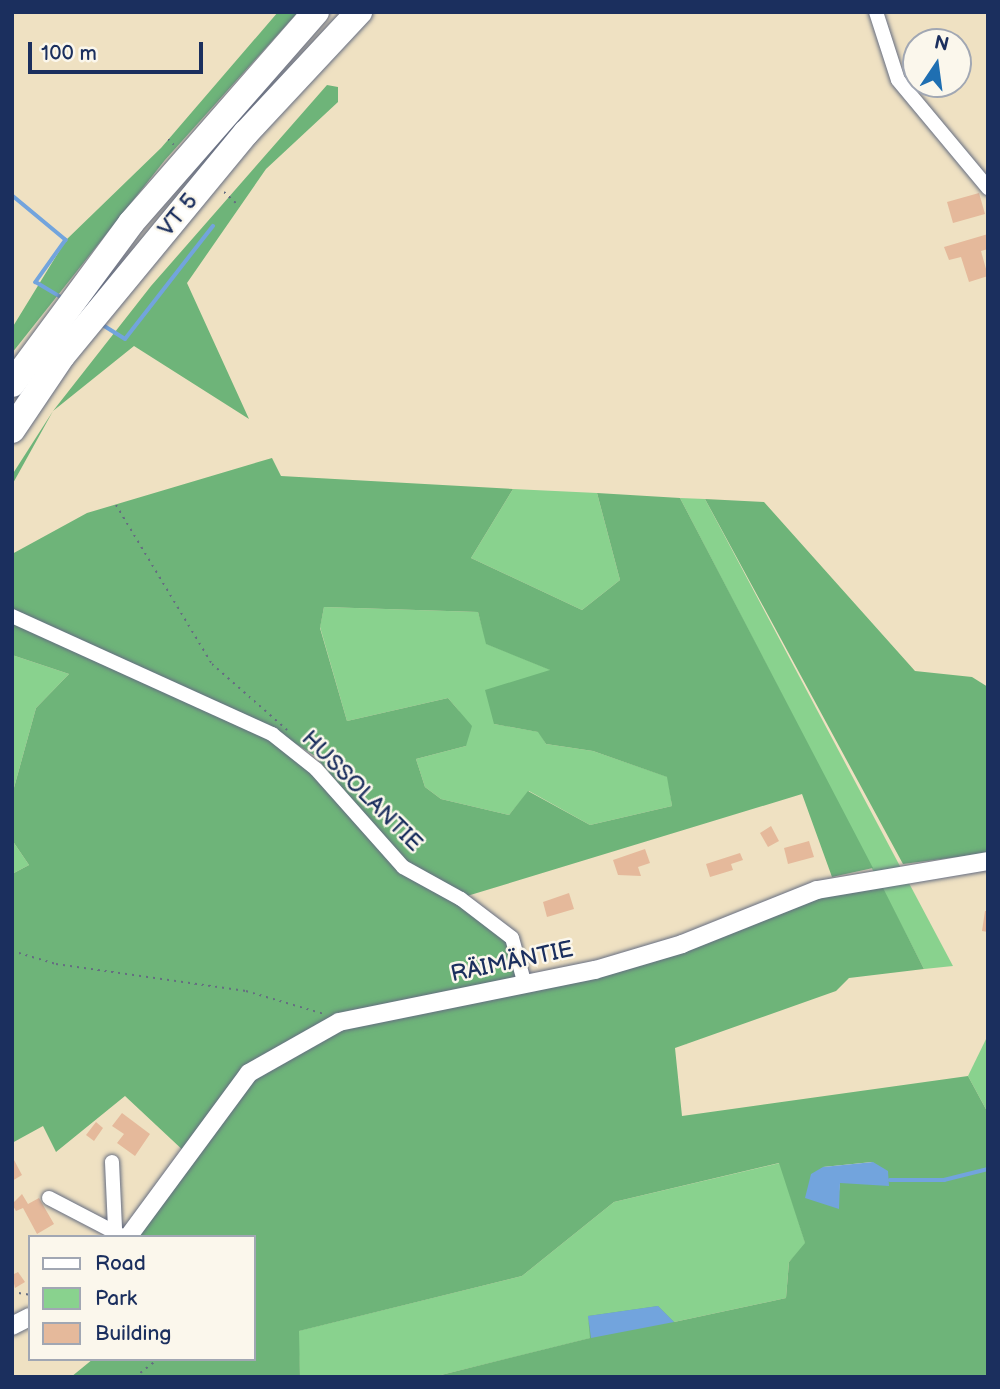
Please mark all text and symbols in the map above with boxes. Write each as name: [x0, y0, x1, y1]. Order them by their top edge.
scale bar: [32, 28, 206, 72]
north arrow: [902, 28, 972, 98]
text: N: [932, 31, 951, 57]
text: 100 m: [41, 41, 97, 66]
street label: VT 5: [152, 188, 204, 242]
street label: HUSSOLANTIE: [296, 725, 428, 857]
street label: RÄIMÄNTIE: [448, 936, 576, 988]
legend: [28, 1235, 256, 1361]
text: Road: [95, 1251, 146, 1276]
text: Park: [95, 1286, 137, 1311]
text: Building: [95, 1321, 171, 1346]

